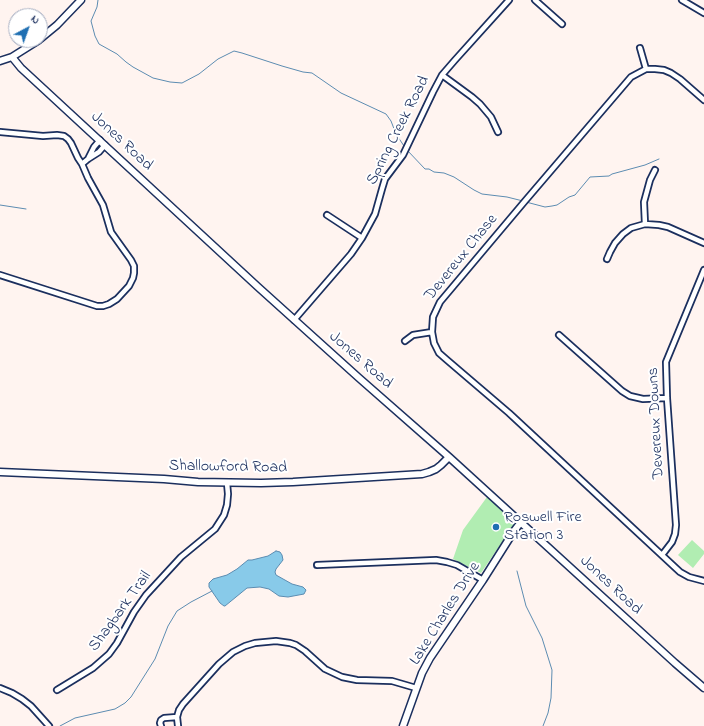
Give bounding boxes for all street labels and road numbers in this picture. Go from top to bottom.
street label: Spring Creek Road [363,73,435,189]
street label: Jones Road [86,108,156,176]
street label: Devereux Chase [421,211,503,305]
street label: Jones Road [324,328,396,394]
street label: Devereux Downs [644,367,670,479]
street label: Shallowford Road [169,457,287,479]
street label: Jones Road [575,552,645,620]
street label: Lake Charles Drive [407,559,485,669]
street label: Shagbark Trail [85,568,157,656]

